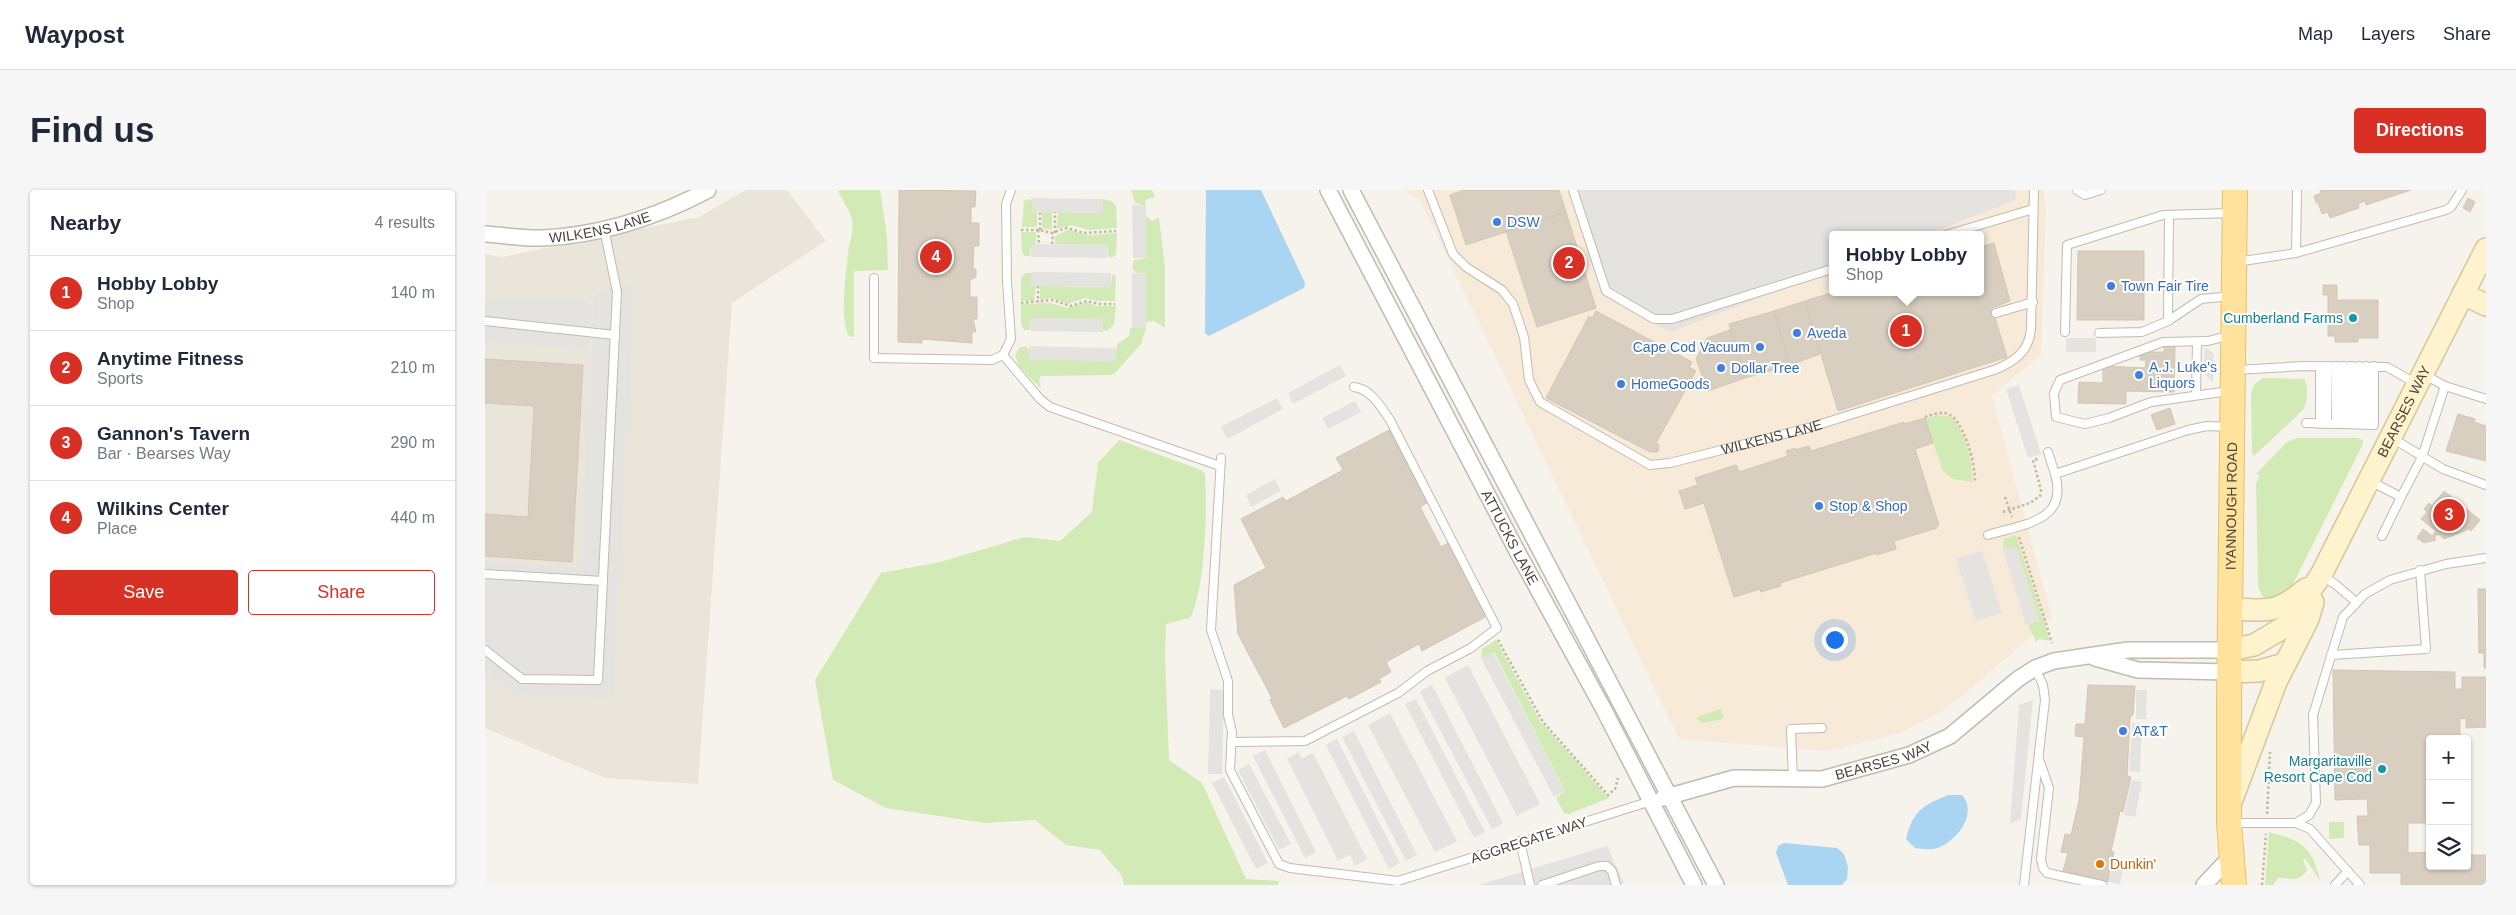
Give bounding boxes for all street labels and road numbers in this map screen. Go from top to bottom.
street label: WILKENS LANE [548,208,653,246]
street label: BEARSES WAY [2374,362,2434,460]
street label: WILKENS LANE [1719,416,1824,458]
street label: IYANNOUGH ROAD [2223,442,2240,570]
street label: ATTUCKS LANE [1478,487,1542,587]
street label: BEARSES WAY [1833,737,1935,783]
street label: AGGREGATE WAY [1469,813,1590,866]

